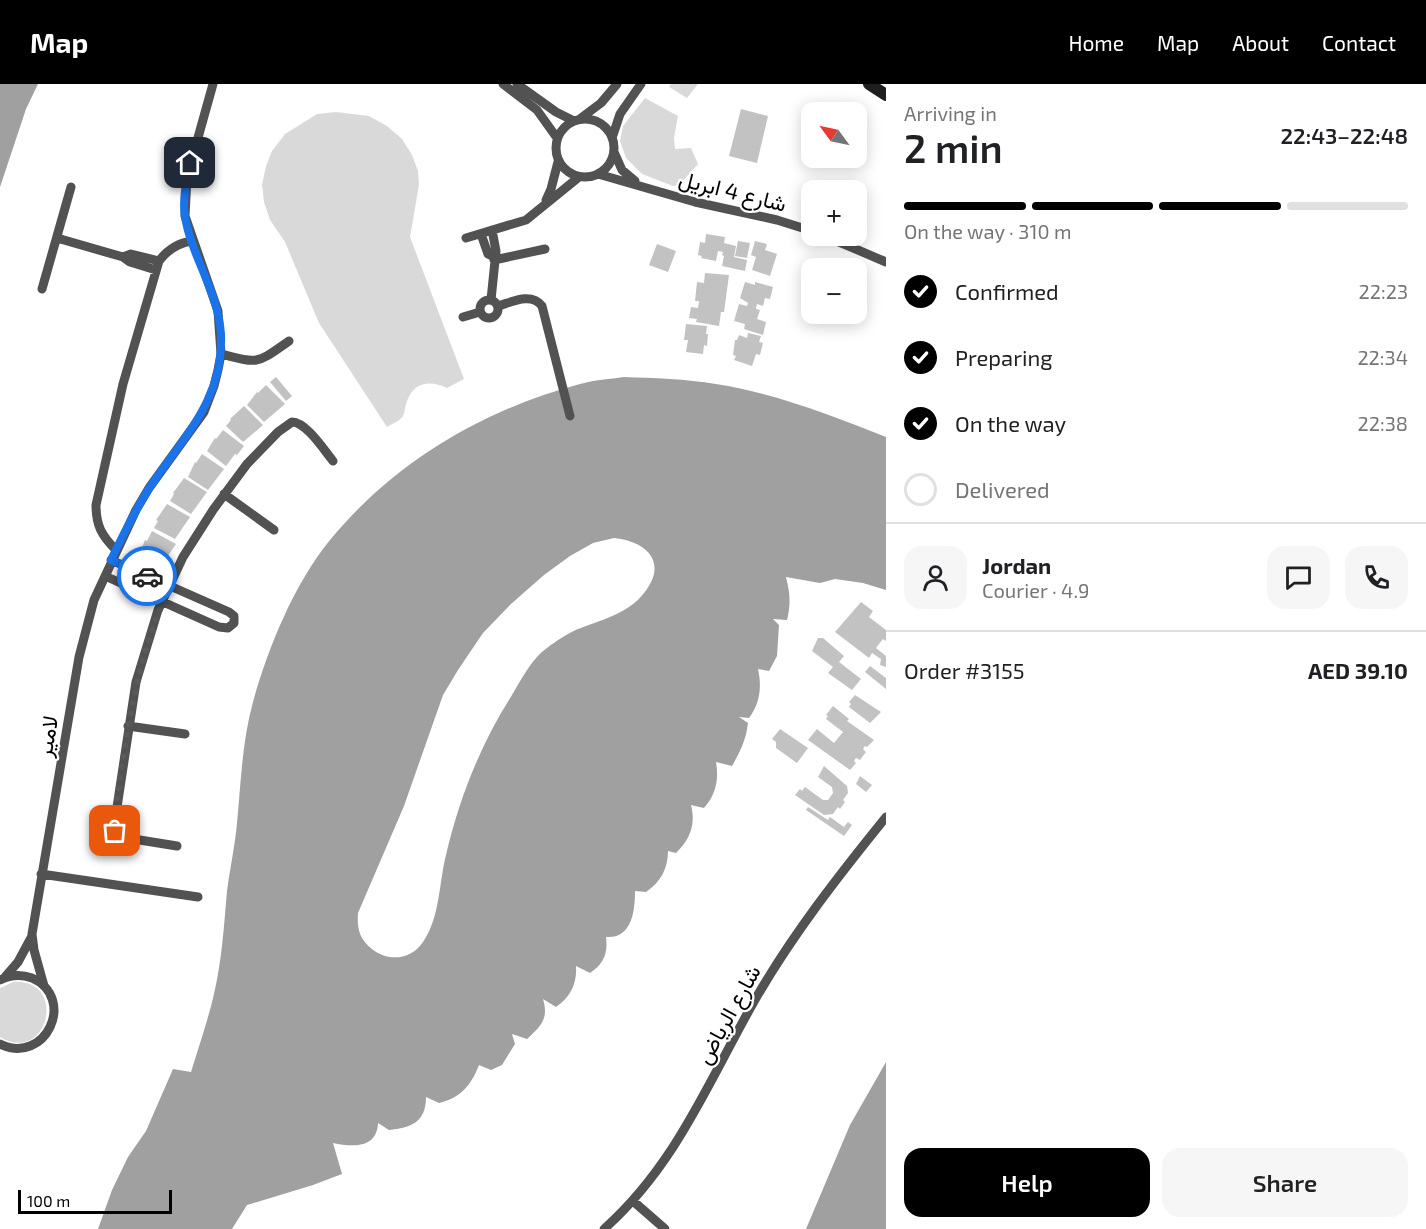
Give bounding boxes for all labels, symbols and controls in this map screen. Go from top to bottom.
text: Map [30,25,88,59]
text: Home [1068,30,1124,55]
text: Map [1157,30,1199,55]
text: About [1232,30,1289,55]
text: Contact [1322,30,1396,55]
text: Arriving in [904,101,997,125]
north arrow [801,102,867,168]
map controls [801,102,867,324]
text: 22:43–22:48 [1280,122,1408,148]
text: 2 min [904,124,1003,171]
pin [164,137,215,188]
icon: home [173,146,206,179]
street label: شارع 4 ابريل [676,164,790,219]
button: + [801,180,867,246]
text: On the way · 310 m [904,219,1071,243]
button: − [801,258,867,324]
icon: check [904,275,937,308]
text: Confirmed [955,278,1059,304]
text: 22:23 [1358,279,1408,303]
icon: check [904,341,937,374]
text: Preparing [955,344,1053,370]
text: 22:34 [1357,345,1408,369]
icon: check [904,407,937,440]
text: On the way [955,410,1066,436]
text: 22:38 [1358,411,1408,435]
text: Delivered [955,476,1050,502]
courier [117,546,177,606]
button: person [904,546,967,609]
button: chat [1267,546,1330,609]
button: phone [1345,546,1408,609]
text: Jordan [982,552,1051,578]
icon: car [131,560,164,593]
text: Courier · 4.9 [982,578,1089,602]
text: Order #3155 [904,657,1025,683]
text: AED 39.10 [1308,657,1408,683]
street label: لامير [29,713,64,760]
pin [89,805,140,856]
icon: bag [98,814,131,847]
street label: شارع الرياض [689,960,767,1069]
button: Help [904,1148,1150,1217]
button: Share [1162,1148,1408,1217]
scale bar [18,1187,172,1214]
text: 100 m [27,1191,70,1210]

